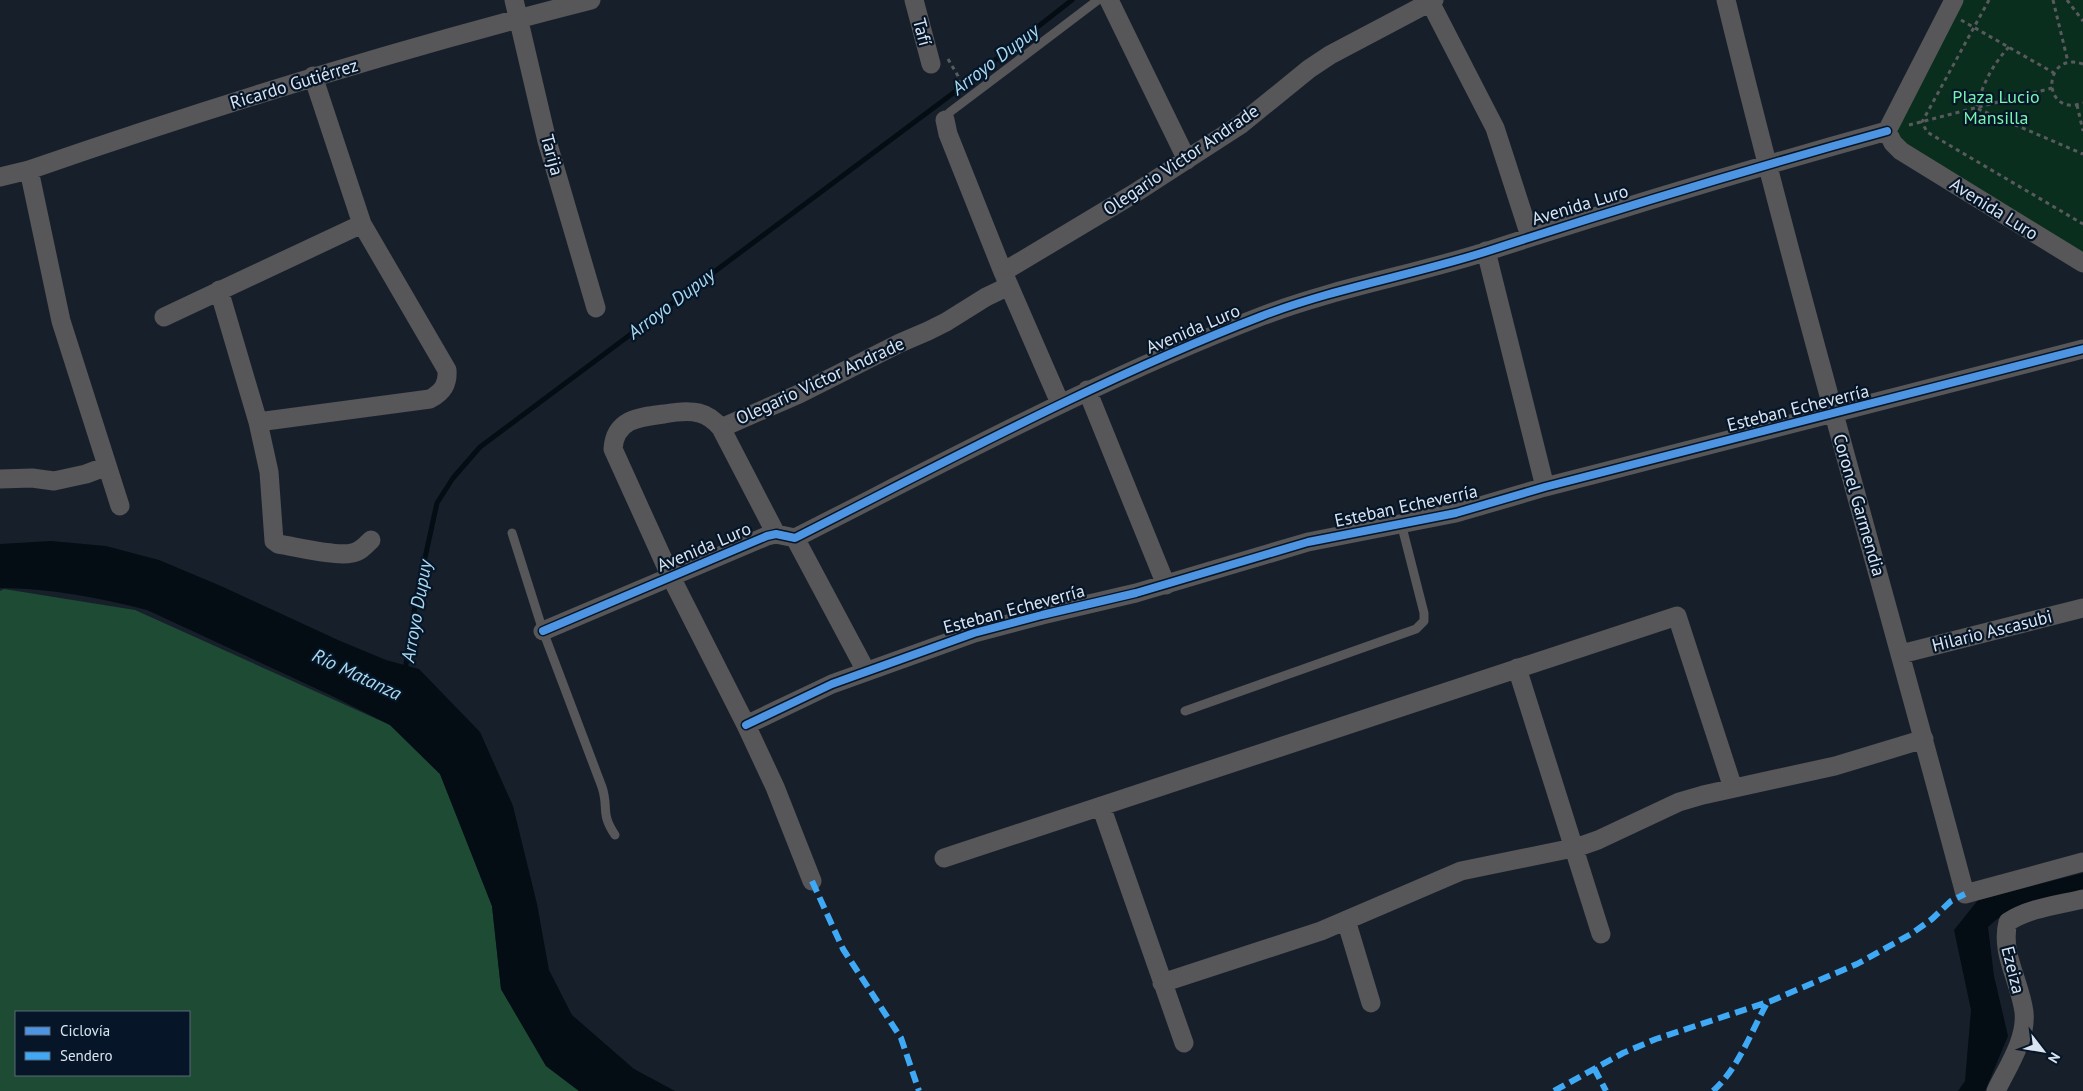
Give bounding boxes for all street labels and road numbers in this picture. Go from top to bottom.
street label: Tafí [908,16,937,48]
street label: Ricardo Gutiérrez [227,53,361,114]
street label: Olegario Victor Andrade [1098,99,1263,220]
street label: Tarija [536,132,569,178]
street label: Avenida Luro [1946,172,2043,245]
street label: Avenida Luro [1529,179,1631,230]
street label: Avenida Luro [1142,298,1243,359]
street label: Olegario Victor Andrade [732,331,908,430]
street label: Esteban Echeverría [1724,379,1871,436]
street label: Coronel Garmendia [1828,431,1891,579]
street label: Esteban Echeverría [1332,479,1479,532]
street label: Avenida Luro [653,516,754,577]
street label: Esteban Echeverría [941,579,1087,638]
street label: Hilario Ascasubi [1929,604,2054,657]
street label: Ezeiza [1996,944,2030,996]

